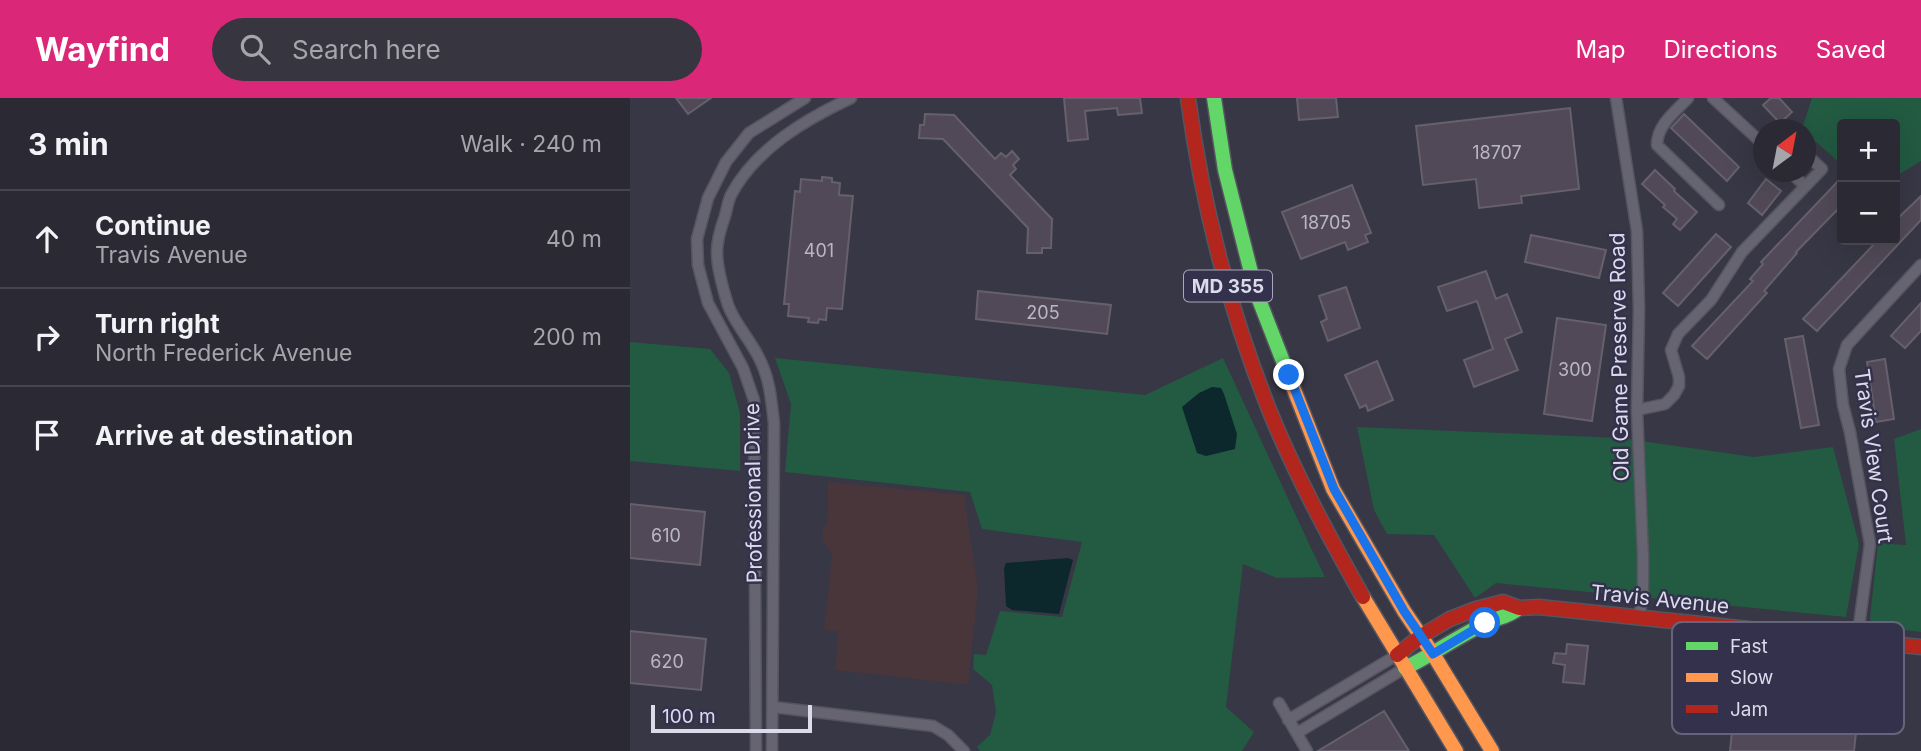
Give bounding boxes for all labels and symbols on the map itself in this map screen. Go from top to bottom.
north arrow [1753,119,1816,182]
house number: 18707 [1472,142,1522,163]
house number: 18705 [1301,212,1351,233]
street label: Old Game Preserve Road [1604,232,1634,482]
house number: 401 [804,240,834,261]
road number: MD 355 [1184,270,1272,302]
house number: 205 [1026,302,1060,323]
route end [1273,359,1304,390]
house number: 300 [1558,359,1592,380]
street label: Travis View Court [1849,367,1899,545]
street label: Professional Drive [739,403,767,583]
house number: 610 [651,525,681,546]
street label: Travis Avenue [1589,579,1731,619]
route start [1469,607,1500,638]
legend [1672,622,1904,734]
text: Fast [1730,635,1768,658]
house number: 620 [650,651,684,672]
text: Slow [1730,666,1773,689]
text: Jam [1730,698,1768,721]
scale bar [651,702,812,734]

